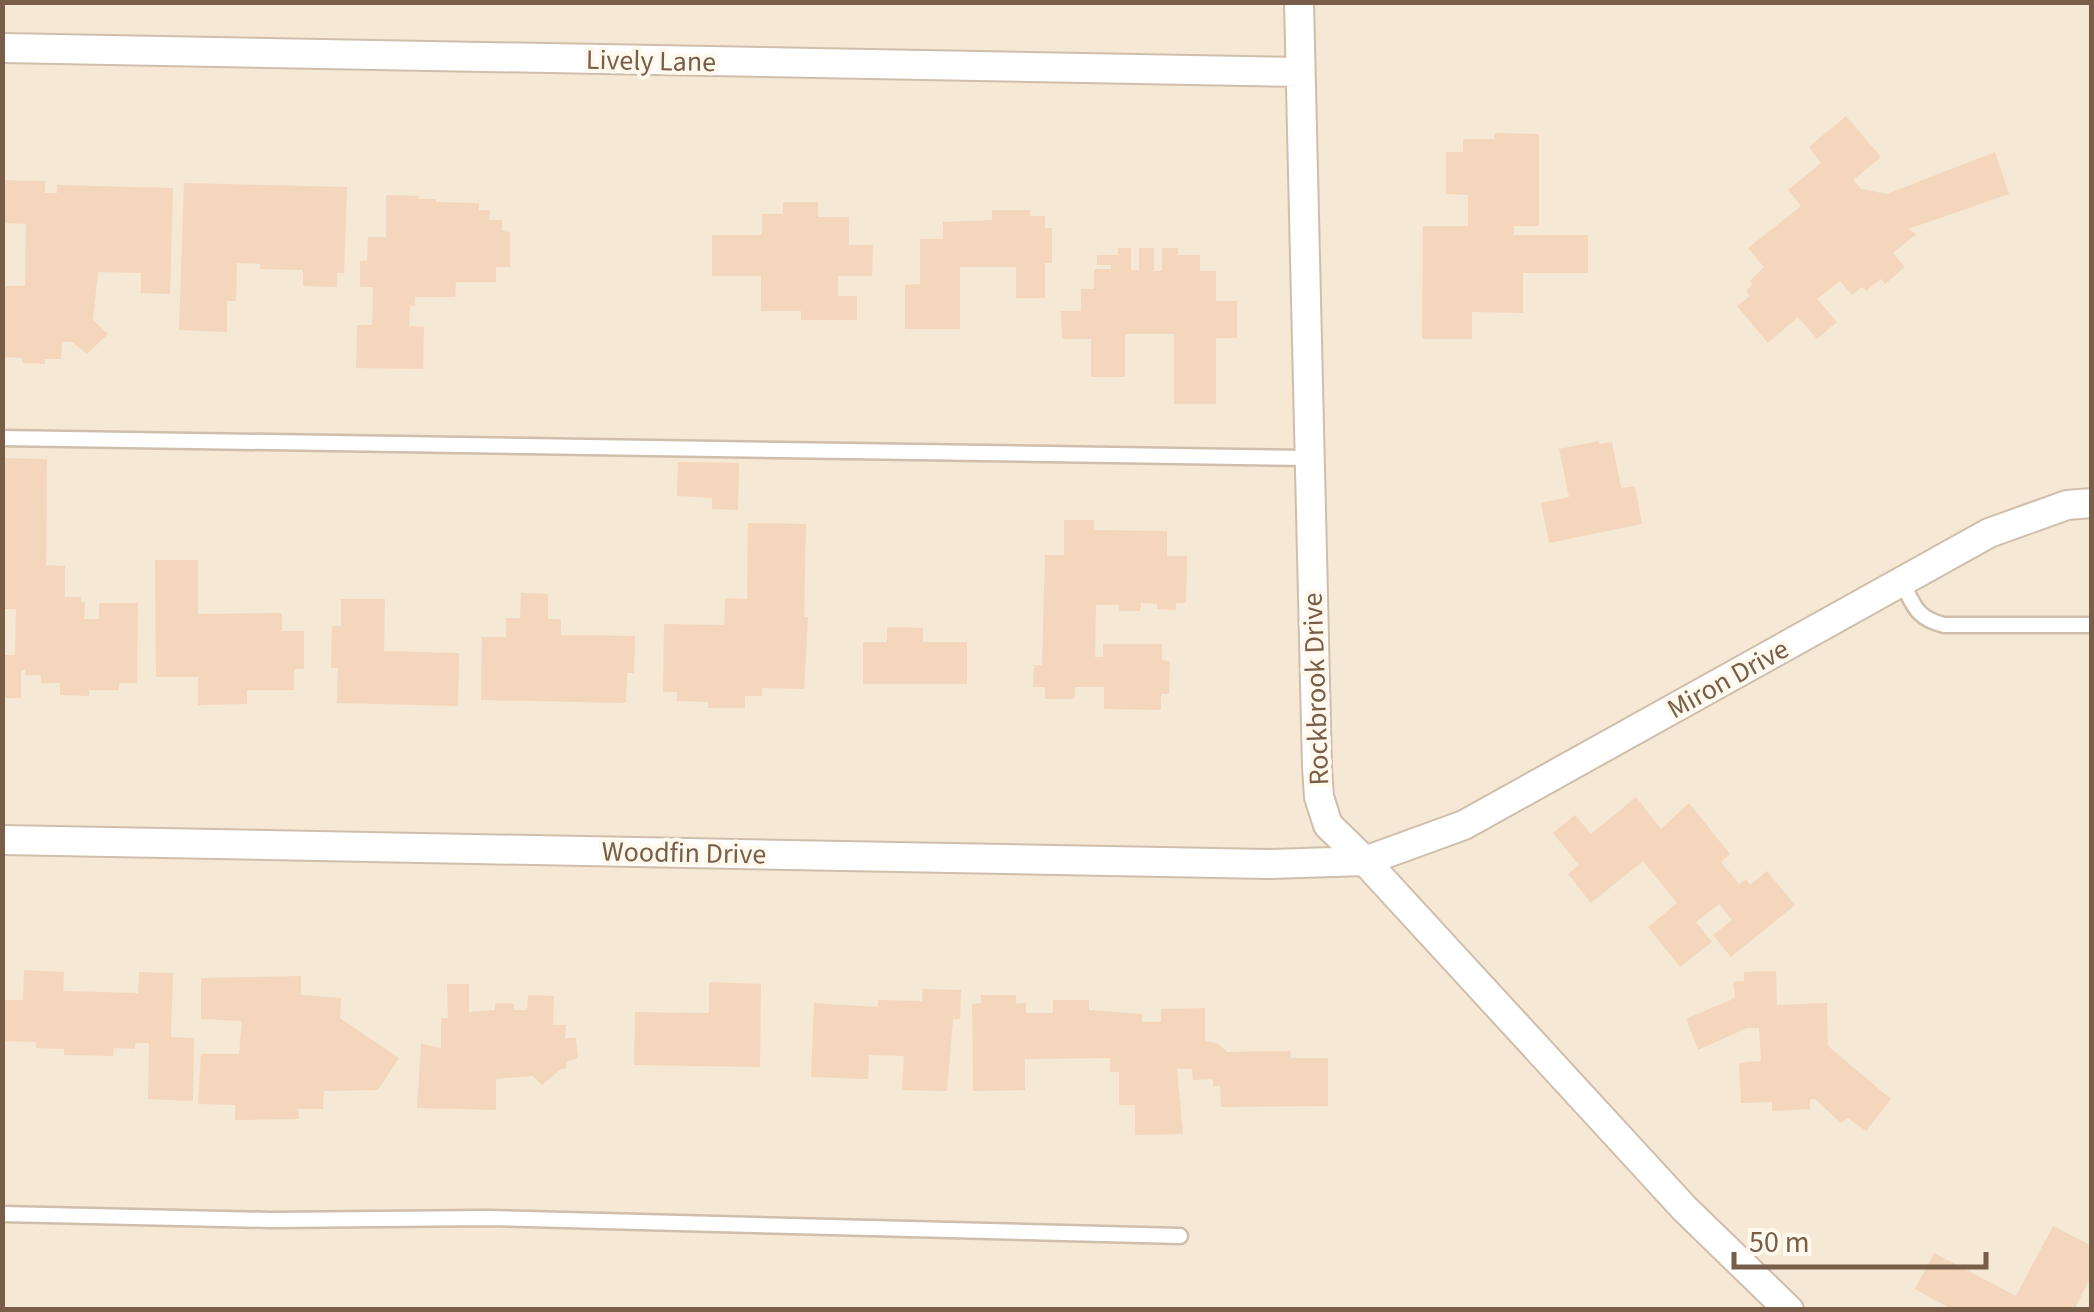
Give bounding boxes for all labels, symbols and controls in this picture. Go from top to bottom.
street label: Lively Lane [586,40,716,82]
street label: Rockbrook Drive [1293,592,1339,786]
street label: Miron Drive [1660,629,1796,729]
street label: Woodfin Drive [601,832,767,874]
scale bar [1734,1207,1986,1269]
text: 50 m [1749,1221,1810,1264]

